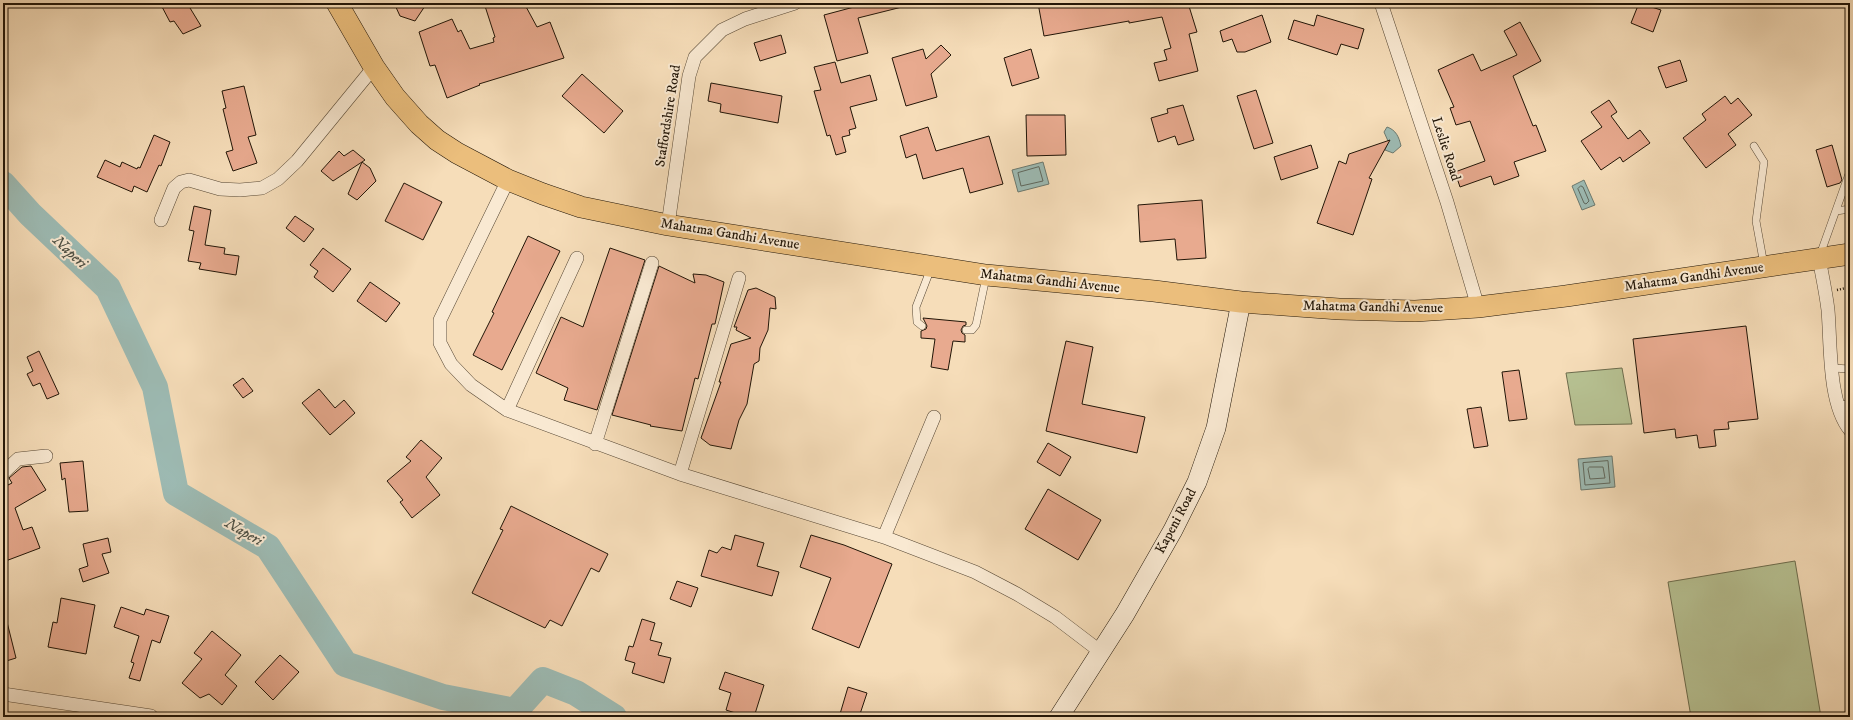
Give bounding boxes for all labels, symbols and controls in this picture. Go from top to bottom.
street label: Staffordshire Road [651,64,685,168]
street label: Leslie Road [1427,115,1465,183]
street label: Mahatma Gandhi Avenue [659,214,801,254]
water label: Naperi [48,231,92,273]
street label: Mahatma Gandhi Avenue [1623,258,1765,296]
street label: Mahatma Gandhi Avenue [979,265,1121,297]
street label: Mahatma Gandhi Avenue [1303,297,1443,317]
street label: Kapeni Road [1151,485,1201,557]
water label: Naperi [221,513,267,551]

